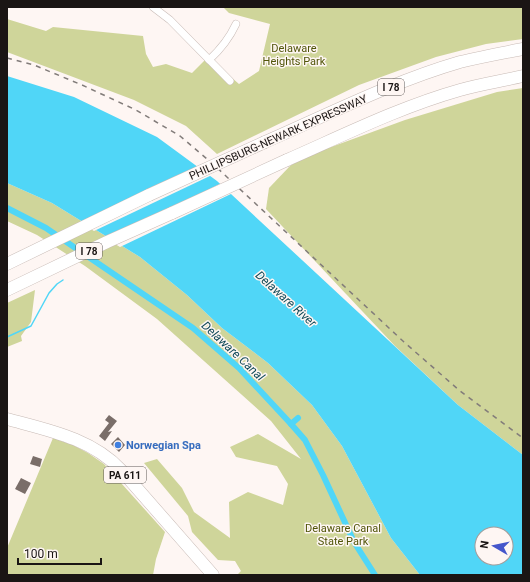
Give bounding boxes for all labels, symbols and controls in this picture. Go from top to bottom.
park label: Delaware Heights Park [263,42,326,68]
road number: I 78 [378,79,404,95]
street label: PHILLIPSBURG-NEWARK EXPRESSWAY [187,92,370,183]
road number: I 78 [76,243,102,259]
water label: Delaware River [253,268,320,331]
water label: Delaware Canal [199,318,267,384]
place label: Norwegian Spa [126,439,201,452]
marker: Norwegian Spa [113,440,123,450]
road number: PA 611 [104,467,146,483]
park label: Delaware Canal State Park [305,522,381,548]
north arrow [474,526,514,566]
text: N [478,539,492,549]
scale bar [18,540,101,566]
text: 100 m [24,547,58,561]

